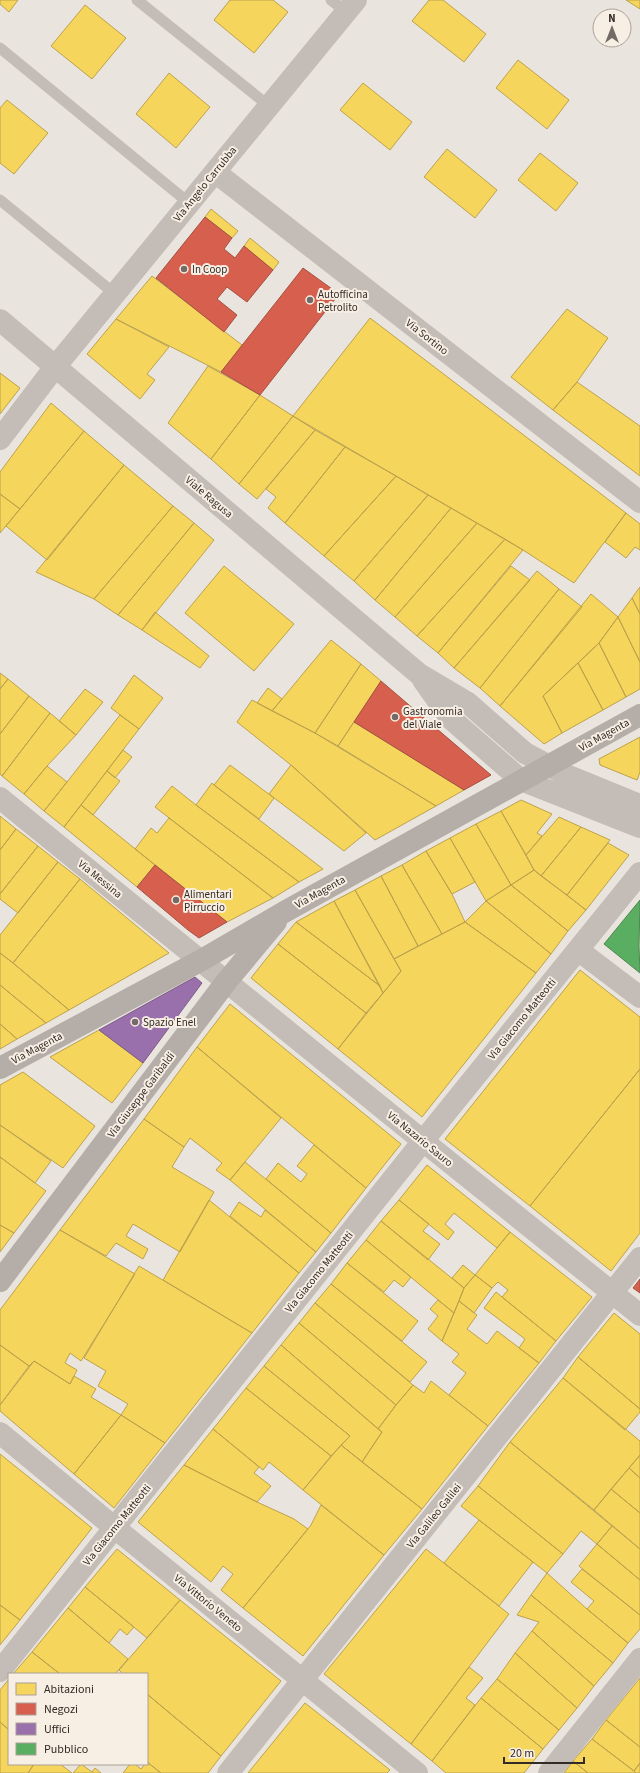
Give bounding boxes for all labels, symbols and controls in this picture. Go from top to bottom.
north arrow [592,8,632,48]
text: N [608,11,616,26]
street label: Via Angelo Carrubba [170,143,240,225]
place label: In Coop [192,262,227,277]
marker: In Coop [179,264,189,274]
place label: Autofficina Petrolito [318,287,368,315]
marker: Autofficina Petrolito [305,295,315,305]
street label: Via Sortino [403,316,451,358]
street label: Viale Ragusa [182,473,236,521]
place label: Gastronomia del Viale [403,704,462,732]
marker: Gastronomia del Viale [390,712,400,722]
street label: Via Magenta [576,715,632,755]
street label: Via Messina [75,856,125,902]
street label: Via Magenta [292,872,348,912]
place label: Alimentari Pirruccio [184,887,232,915]
marker: Alimentari Pirruccio [171,895,181,905]
street label: Via Giacomo Matteotti [484,975,560,1063]
place label: Spazio Enel [143,1015,196,1030]
marker: Spazio Enel [130,1017,140,1027]
street label: Via Magenta [9,1028,65,1068]
street label: Via Giuseppe Garibaldi [104,1049,178,1141]
street label: Via Nazario Sauro [384,1108,456,1170]
street label: Via Giacomo Matteotti [281,1228,357,1316]
street label: Via Giacomo Matteotti [79,1481,155,1569]
street label: Via Galileo Galilei [403,1481,465,1551]
street label: Via Vittorio Veneto [171,1571,245,1635]
legend [8,1673,148,1765]
text: Abitazioni [44,1681,94,1698]
text: Negozi [44,1701,78,1718]
text: Uffici [44,1721,70,1738]
scale bar [504,1739,584,1765]
text: Pubblico [44,1741,88,1758]
text: 20 m [510,1745,534,1762]

